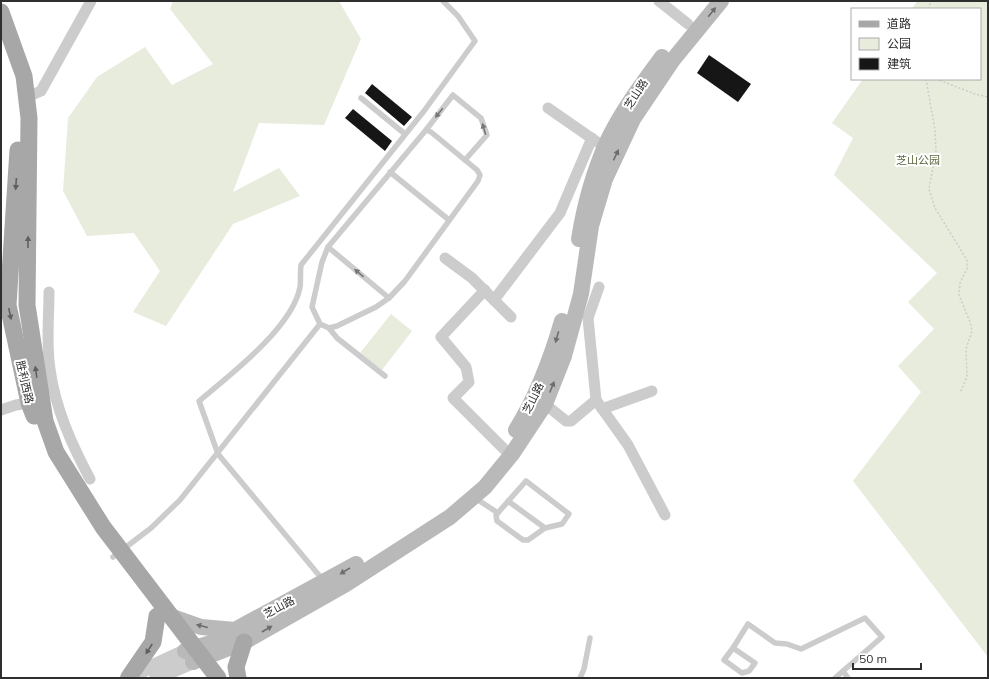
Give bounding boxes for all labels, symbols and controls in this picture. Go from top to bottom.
one-way arrow [707,7,716,18]
legend [851,8,981,80]
text: 道路 [887,16,911,31]
text: 公园 [887,36,911,51]
text: 建筑 [887,56,911,71]
street label: 芝山路 [621,76,651,112]
one-way arrow [435,107,443,118]
one-way arrow [481,123,487,135]
one-way arrow [613,149,619,160]
park label: 芝山公园 [896,153,940,167]
one-way arrow [12,178,19,190]
one-way arrow [24,236,31,248]
one-way arrow [354,269,364,278]
one-way arrow [7,308,13,320]
one-way arrow [554,332,560,344]
street label: 胜利西路 [13,359,37,405]
one-way arrow [33,366,39,378]
street label: 芝山路 [519,380,547,416]
one-way arrow [549,380,555,392]
one-way arrow [339,568,351,575]
street label: 芝山路 [261,593,297,621]
one-way arrow [195,623,208,629]
one-way arrow [261,626,273,633]
one-way arrow [145,644,153,654]
scale bar [853,645,921,671]
text: 50 m [859,651,887,666]

